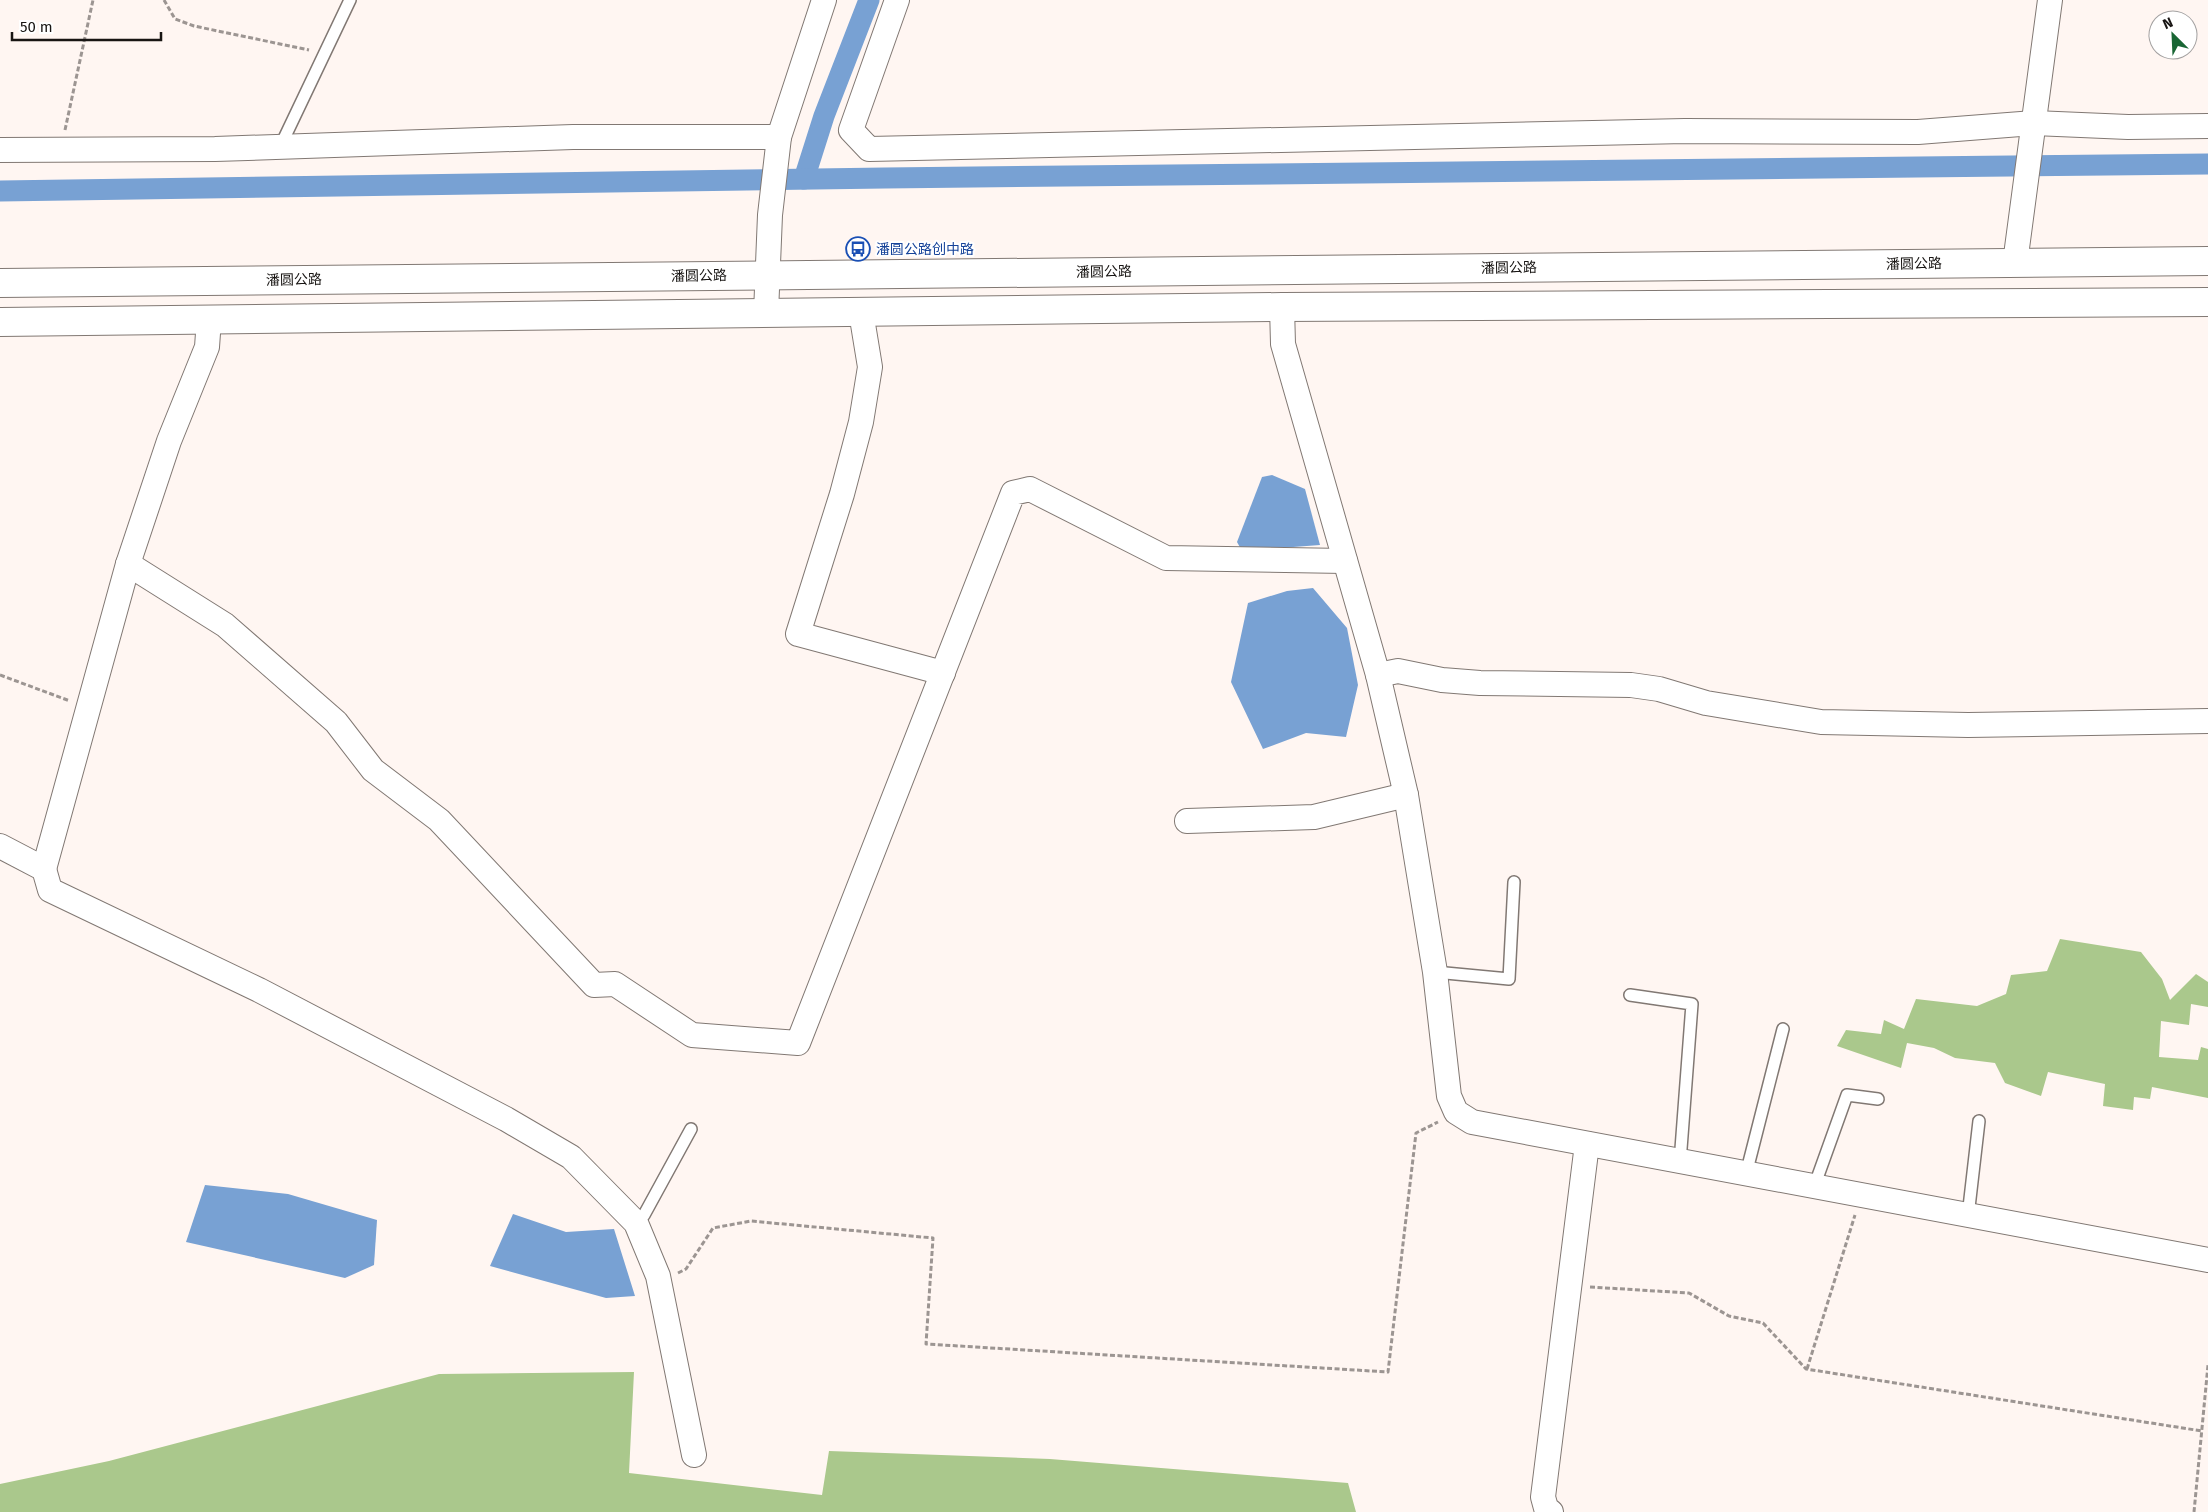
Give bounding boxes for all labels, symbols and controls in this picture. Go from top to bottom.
scale bar [12,10,161,42]
north arrow [2148,10,2198,60]
text: N [2160,14,2176,33]
text: 50 m [20,18,53,36]
bus stop icon: 潘圆公路创中路 [845,236,871,262]
place label: 潘圆公路创中路 [876,241,974,258]
street label: 潘圆公路 [1886,255,1942,273]
street label: 潘圆公路 [1481,259,1537,277]
street label: 潘圆公路 [1076,263,1132,281]
street label: 潘圆公路 [671,267,727,285]
street label: 潘圆公路 [266,271,322,289]

